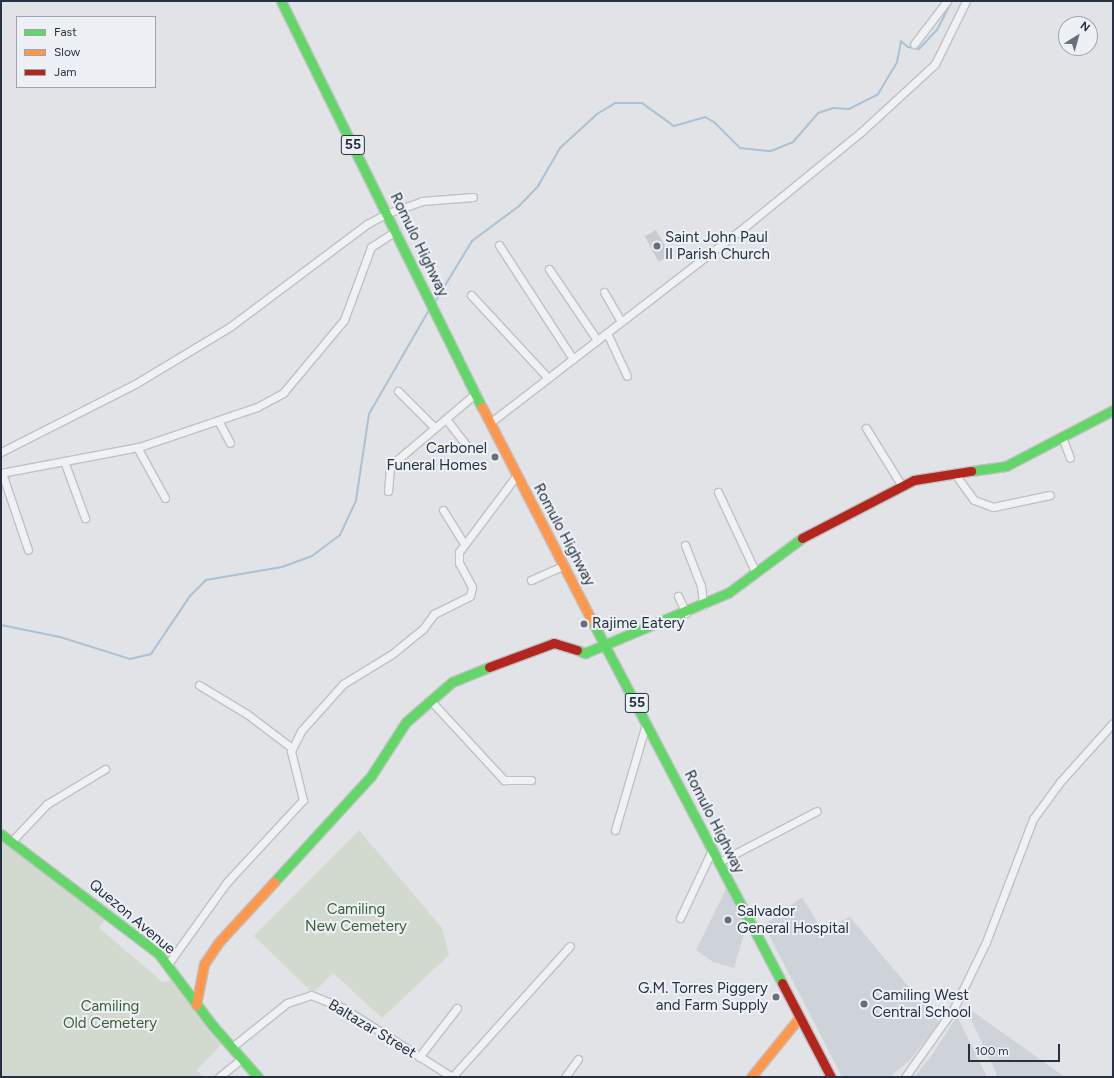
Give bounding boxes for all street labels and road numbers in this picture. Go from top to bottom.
road number: 55 [340,133,366,157]
street label: Romulo Highway [386,190,452,300]
street label: Romulo Highway [529,481,599,589]
road number: 55 [624,691,650,715]
street label: Romulo Highway [680,767,748,877]
street label: Quezon Avenue [85,876,179,958]
street label: Baltazar Street [325,996,419,1062]

